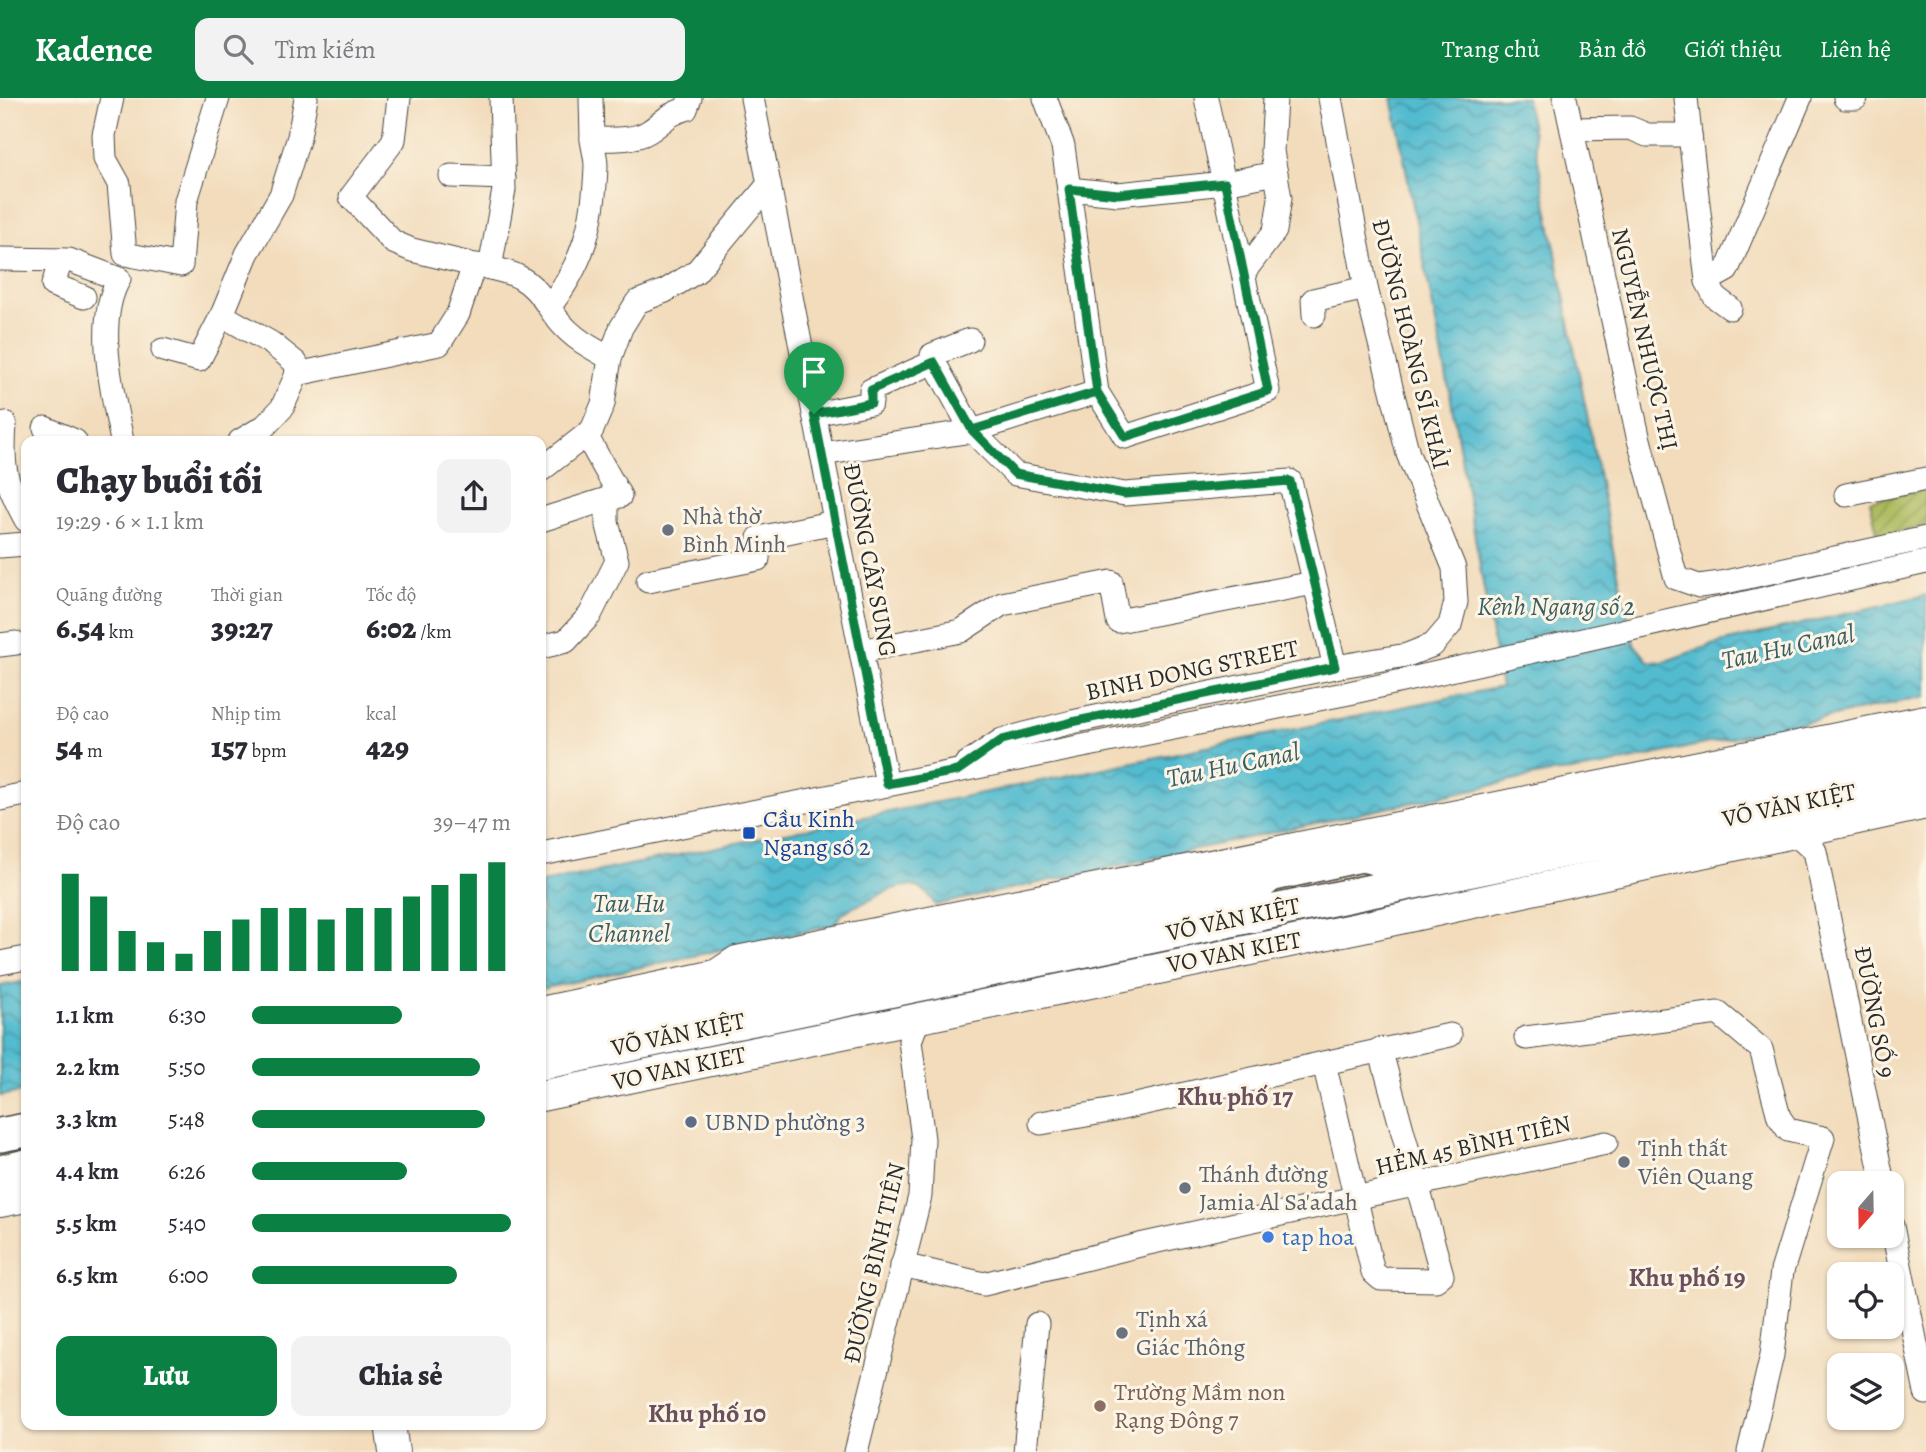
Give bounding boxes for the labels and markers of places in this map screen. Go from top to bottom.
pin [784,342,844,414]
place label: Nhà thờ Bình Minh [682,500,787,560]
marker: Nhà thờ Bình Minh [660,522,676,538]
place label: Cầu Kinh Ngang số 2 [763,803,870,863]
marker: Cầu Kinh Ngang số 2 [741,825,757,841]
place label: UBND phường 3 [705,1106,866,1138]
marker: UBND phường 3 [683,1114,699,1130]
place label: Tịnh thất Viên Quang [1637,1132,1753,1192]
marker: Tịnh thất Viên Quang [1616,1154,1632,1170]
place label: Thánh đường Jamia Al Sa'adah [1199,1158,1358,1218]
marker: Thánh đường Jamia Al Sa'adah [1177,1180,1193,1196]
place label: tap hoa [1282,1221,1355,1253]
marker: tap hoa [1260,1229,1276,1245]
place label: Tịnh xá Giác Thông [1136,1303,1245,1363]
marker: Tịnh xá Giác Thông [1114,1325,1130,1341]
place label: Trường Mầm non Rạng Đông 7 [1114,1376,1285,1436]
marker: Trường Mầm non Rạng Đông 7 [1092,1398,1108,1414]

